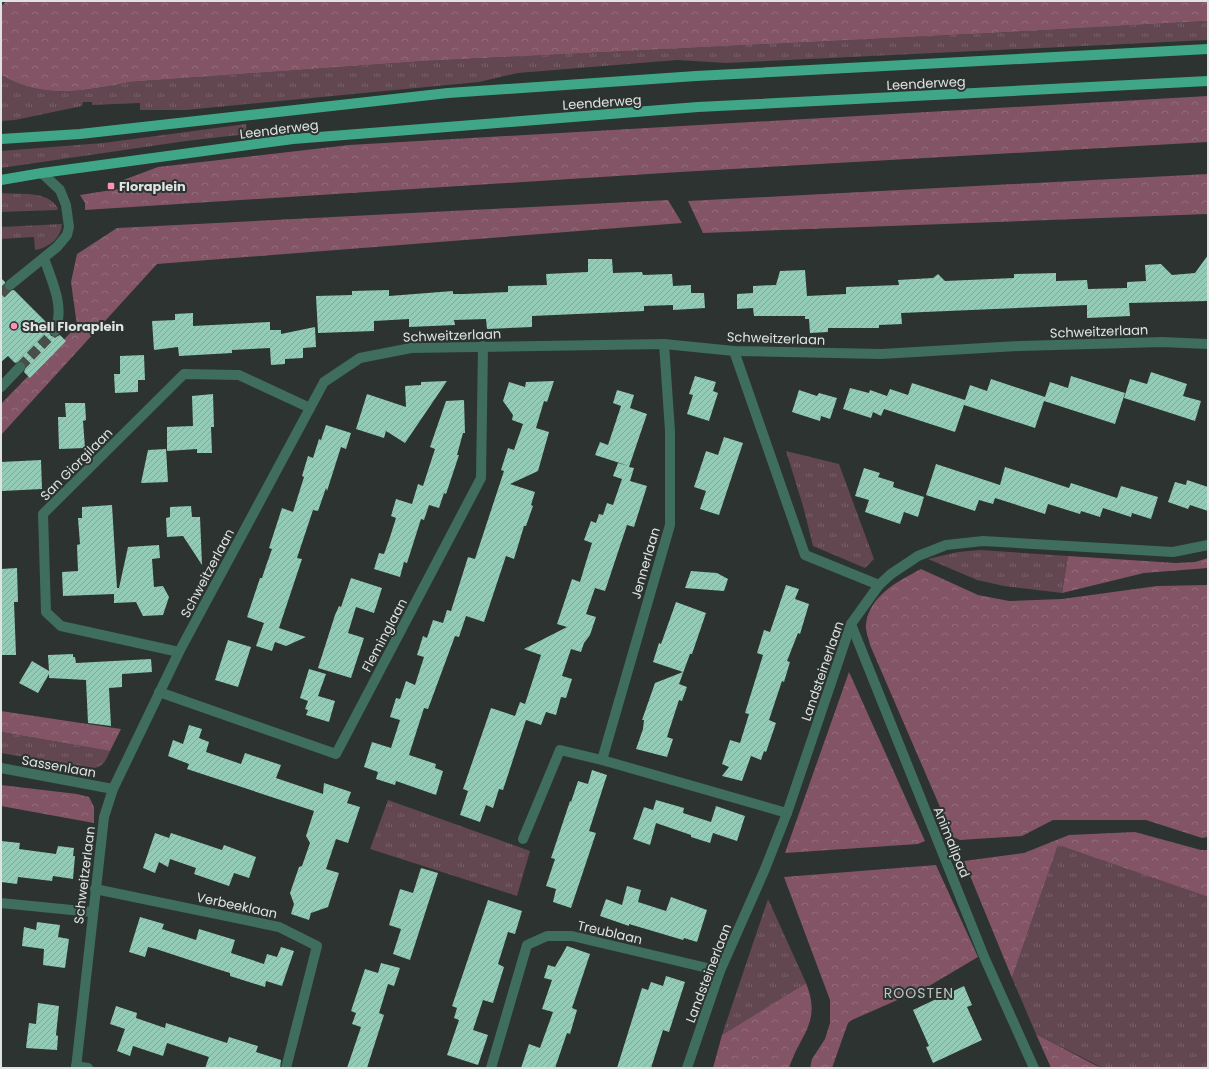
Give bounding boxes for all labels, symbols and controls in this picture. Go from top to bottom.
street label: Leenderweg [886,72,966,95]
street label: Leenderweg [562,90,642,115]
street label: Leenderweg [239,115,320,144]
place label: Floraplein [119,177,186,196]
marker: Floraplein [106,181,116,191]
place label: Shell Floraplein [22,317,124,336]
street label: Schweitzerlaan [1050,320,1149,343]
marker: Shell Floraplein [9,321,19,331]
street label: Schweitzerlaan [403,324,502,347]
street label: Schweitzerlaan [726,327,825,350]
street label: San Giorgilaan [36,424,117,505]
street label: Schweitzerlaan [176,525,239,621]
street label: Jennerlaan [626,525,665,601]
street label: Fleminglaan [357,595,412,675]
street label: Landsteinerlaan [796,619,848,724]
street label: Sassenlaan [20,751,98,782]
street label: Animalipad [929,804,974,881]
street label: Schweitzerlaan [69,825,100,925]
street label: Verbeeklaan [195,888,279,923]
street label: Treublaan [576,916,644,949]
street label: Landsteinerlaan [681,921,736,1025]
district label: ROOSTEN [884,983,954,1003]

